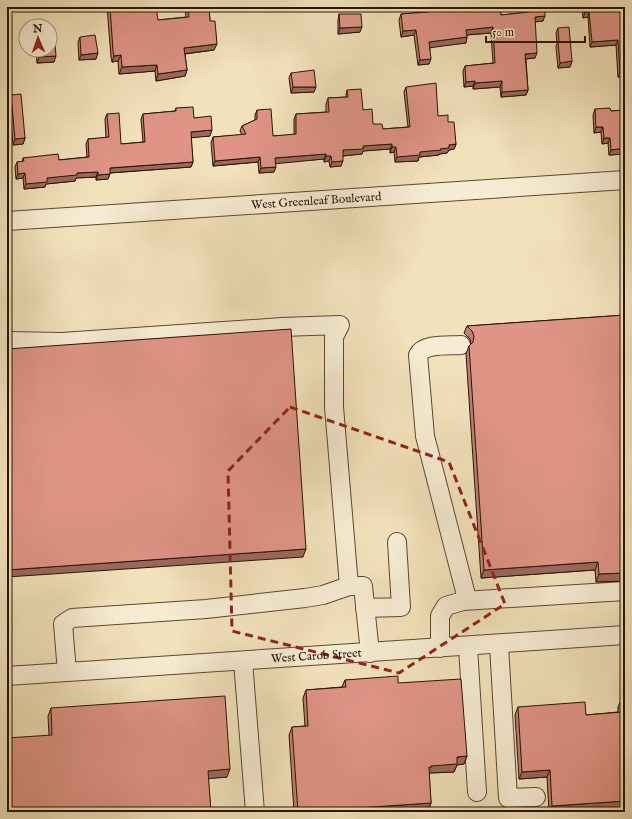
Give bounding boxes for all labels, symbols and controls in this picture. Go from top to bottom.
north arrow [18,18,58,58]
scale bar [486,18,585,44]
text: N [32,22,43,36]
text: 50 m [492,25,514,40]
street label: West Greenleaf Boulevard [251,189,382,213]
street label: West Carob Street [271,645,362,666]

